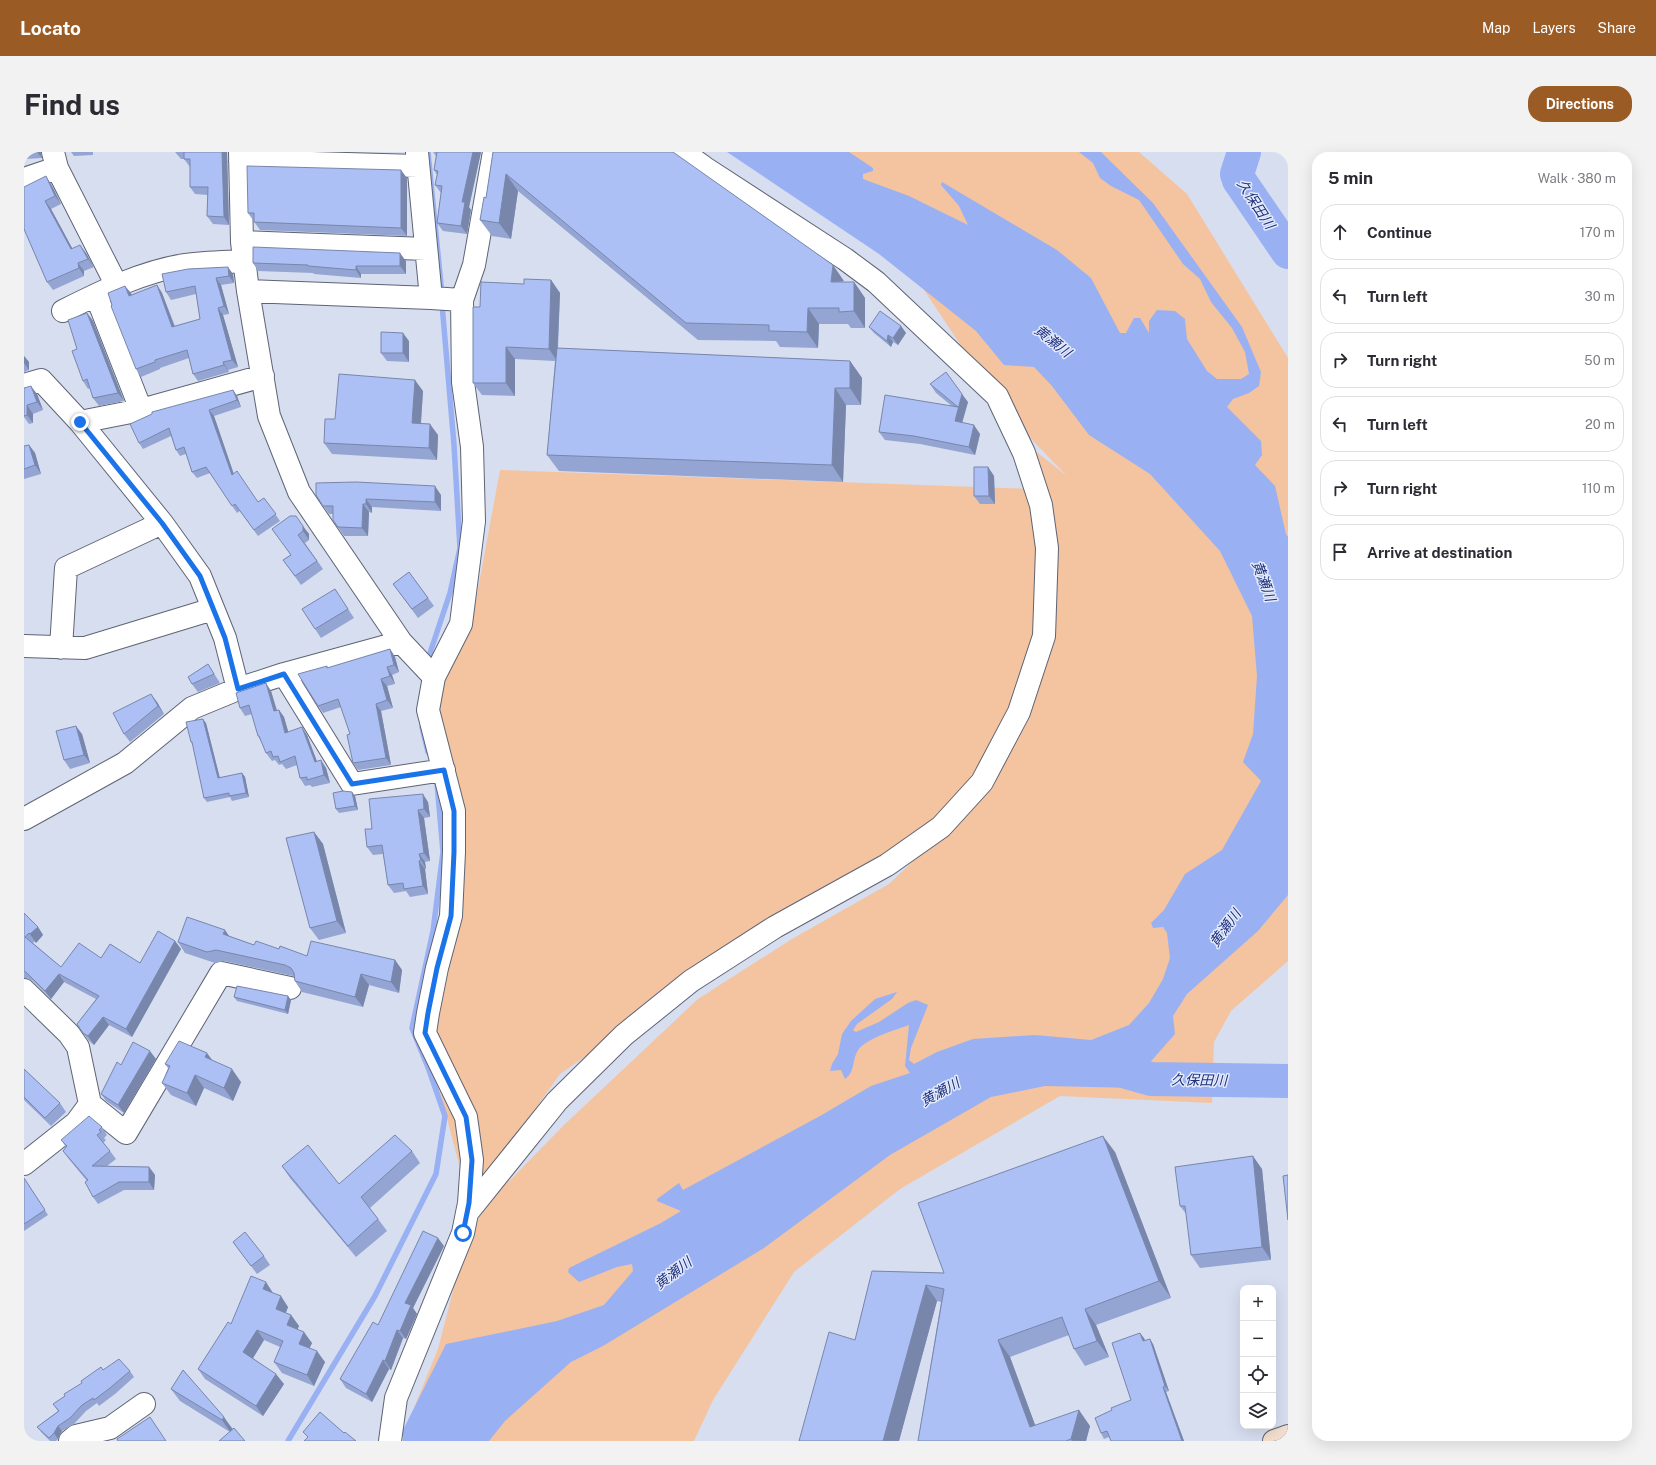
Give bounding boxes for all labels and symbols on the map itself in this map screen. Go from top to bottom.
water label: 久保田川 [1234,176,1279,234]
water label: 黄瀬川 [1032,322,1076,362]
route end [71,413,89,431]
water label: 黄瀬川 [1249,559,1279,605]
water label: 黄瀬川 [1206,905,1245,950]
water label: 久保田川 [1171,1072,1229,1089]
water label: 黄瀬川 [918,1074,964,1109]
route start [454,1224,472,1242]
water label: 黄瀬川 [651,1253,696,1292]

